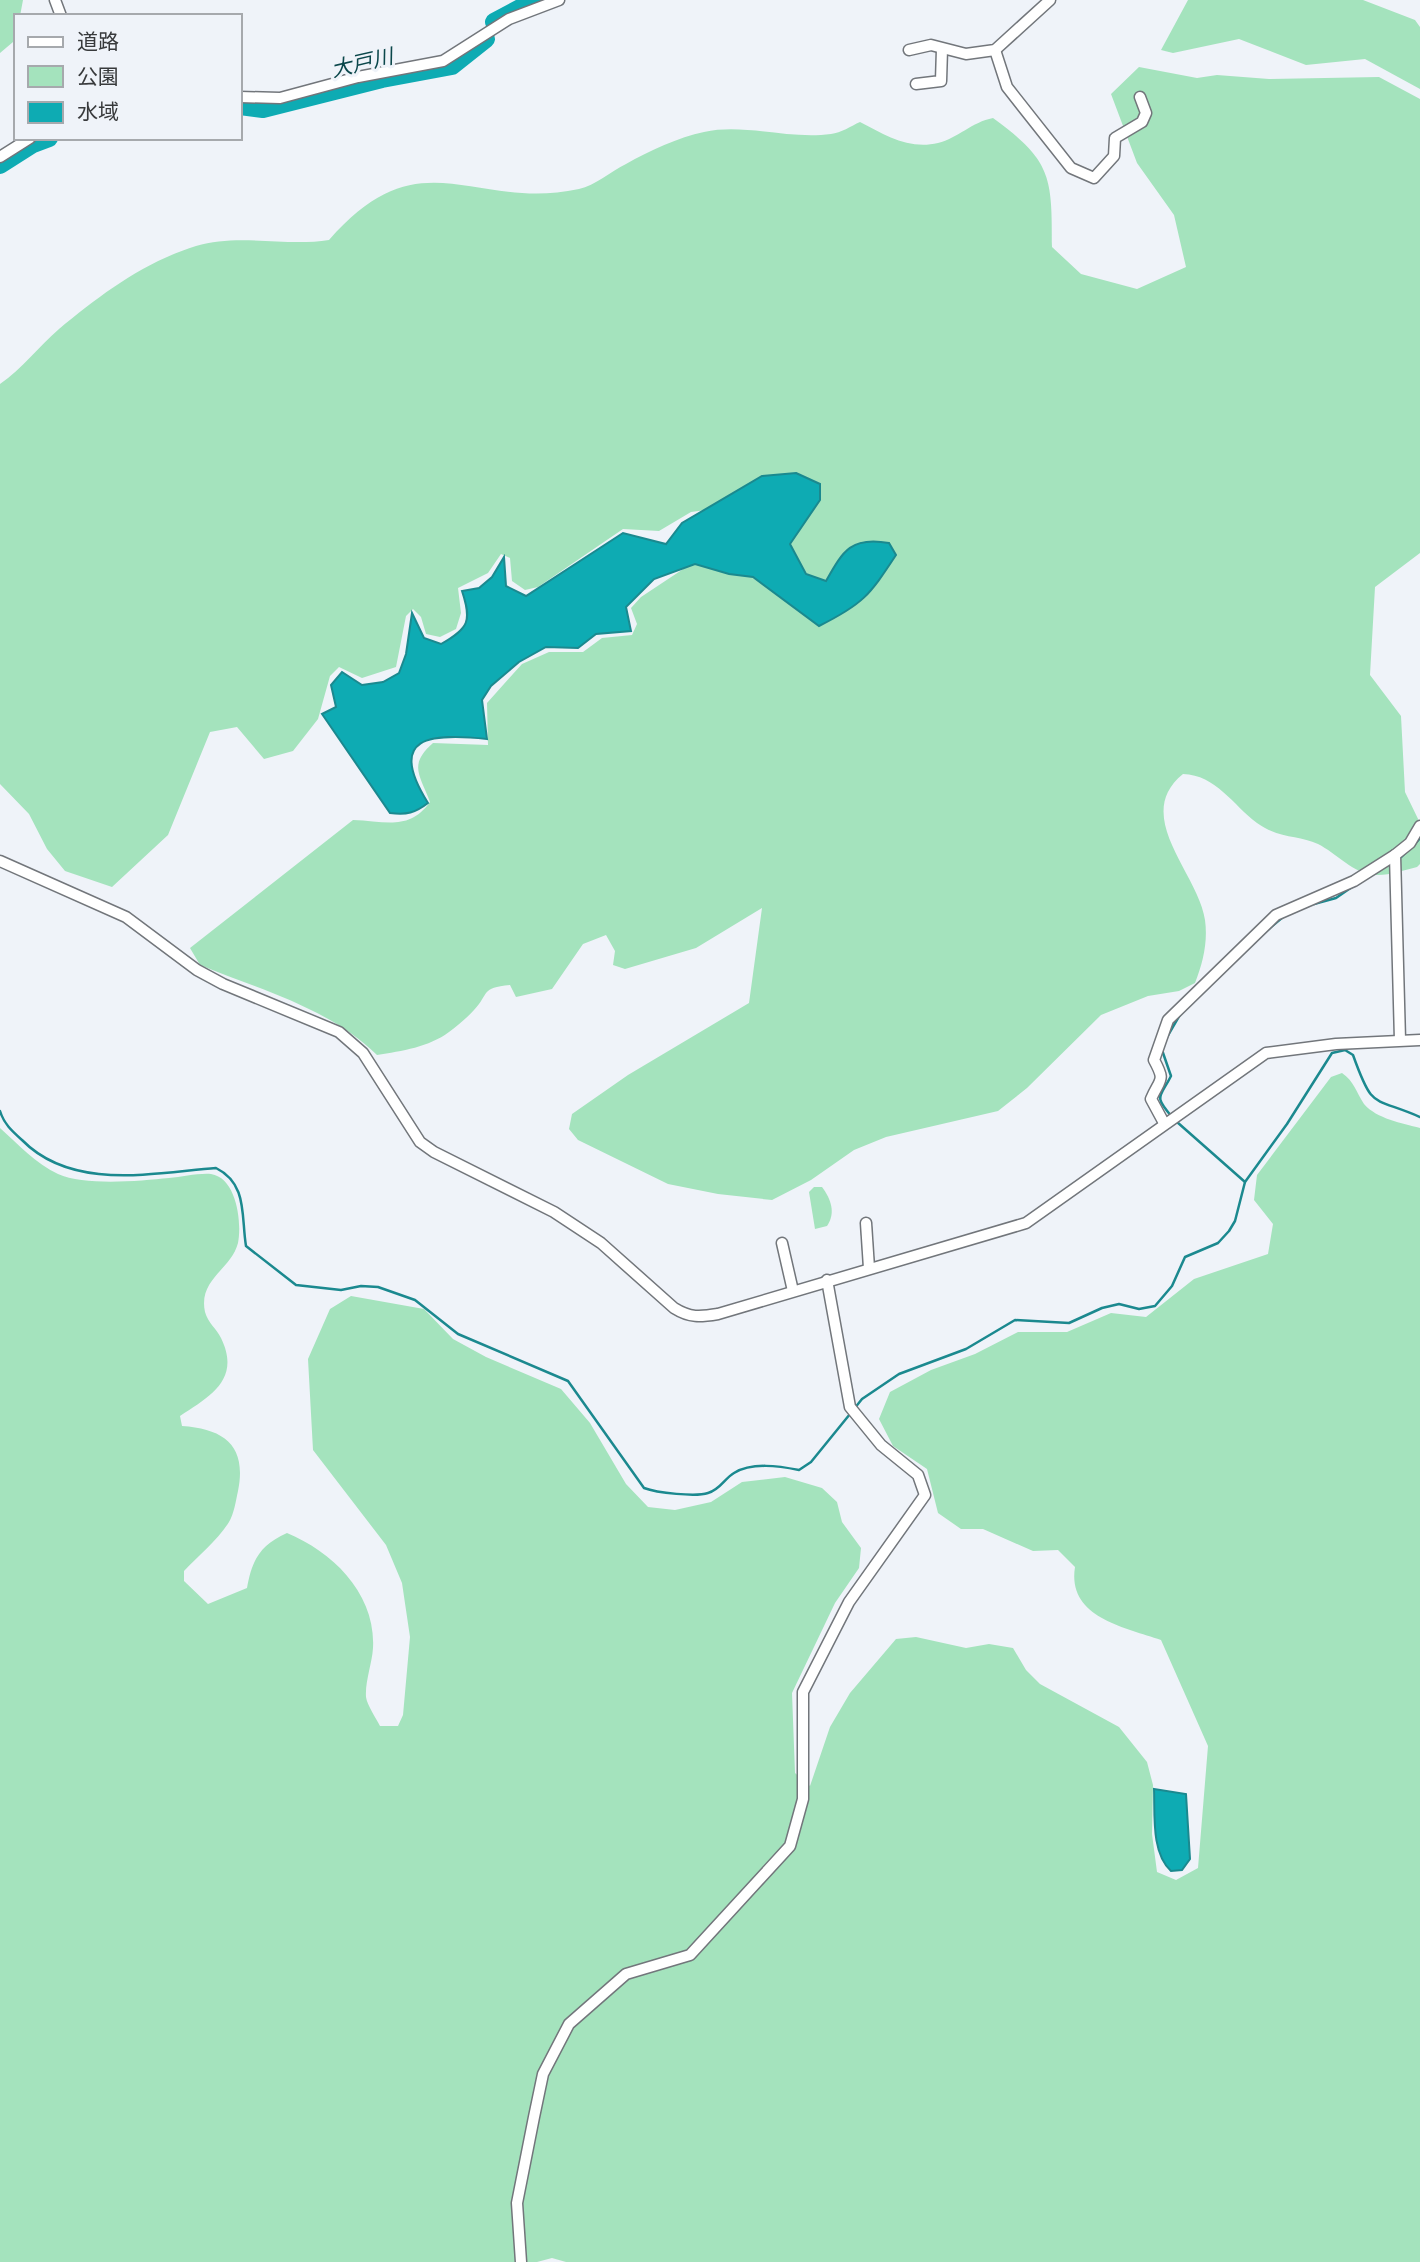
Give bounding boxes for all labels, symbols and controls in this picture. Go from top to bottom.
legend [14,14,242,140]
text: 道路 [77,29,119,55]
water label: 大戸川 [328,43,398,83]
text: 公園 [77,64,119,90]
text: 水域 [77,99,119,125]

